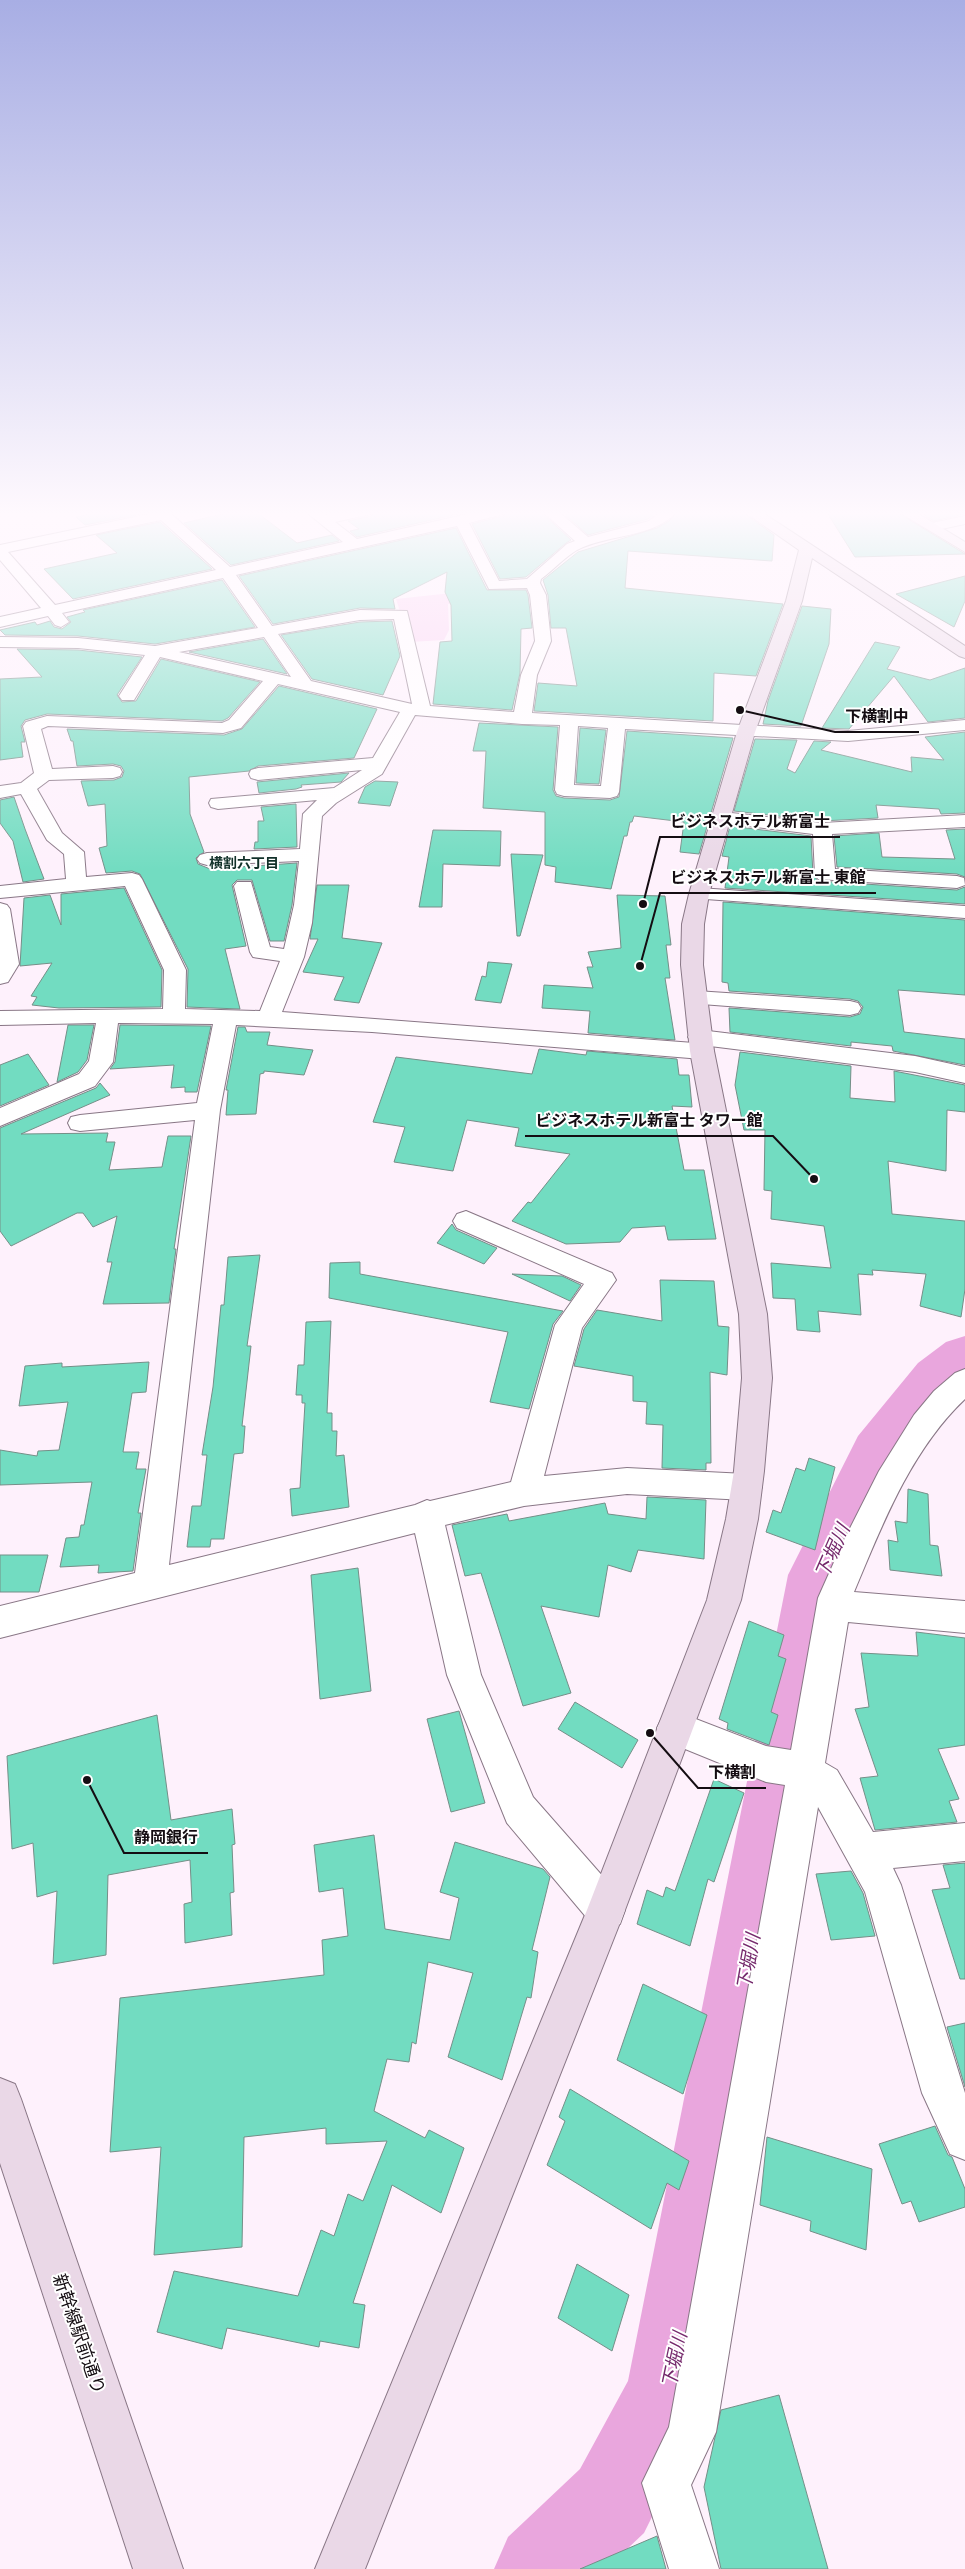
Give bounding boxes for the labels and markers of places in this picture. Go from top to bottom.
callout: 下横割中 [835,701,919,732]
callout: ビジネスホテル新富士 [660,806,840,837]
callout: ビジネスホテル新富士 東館 [660,862,876,893]
callout: ビジネスホテル新富士 タワー館 [525,1105,773,1136]
callout: 下横割 [698,1757,766,1788]
callout: 静岡銀行 [124,1822,208,1853]

